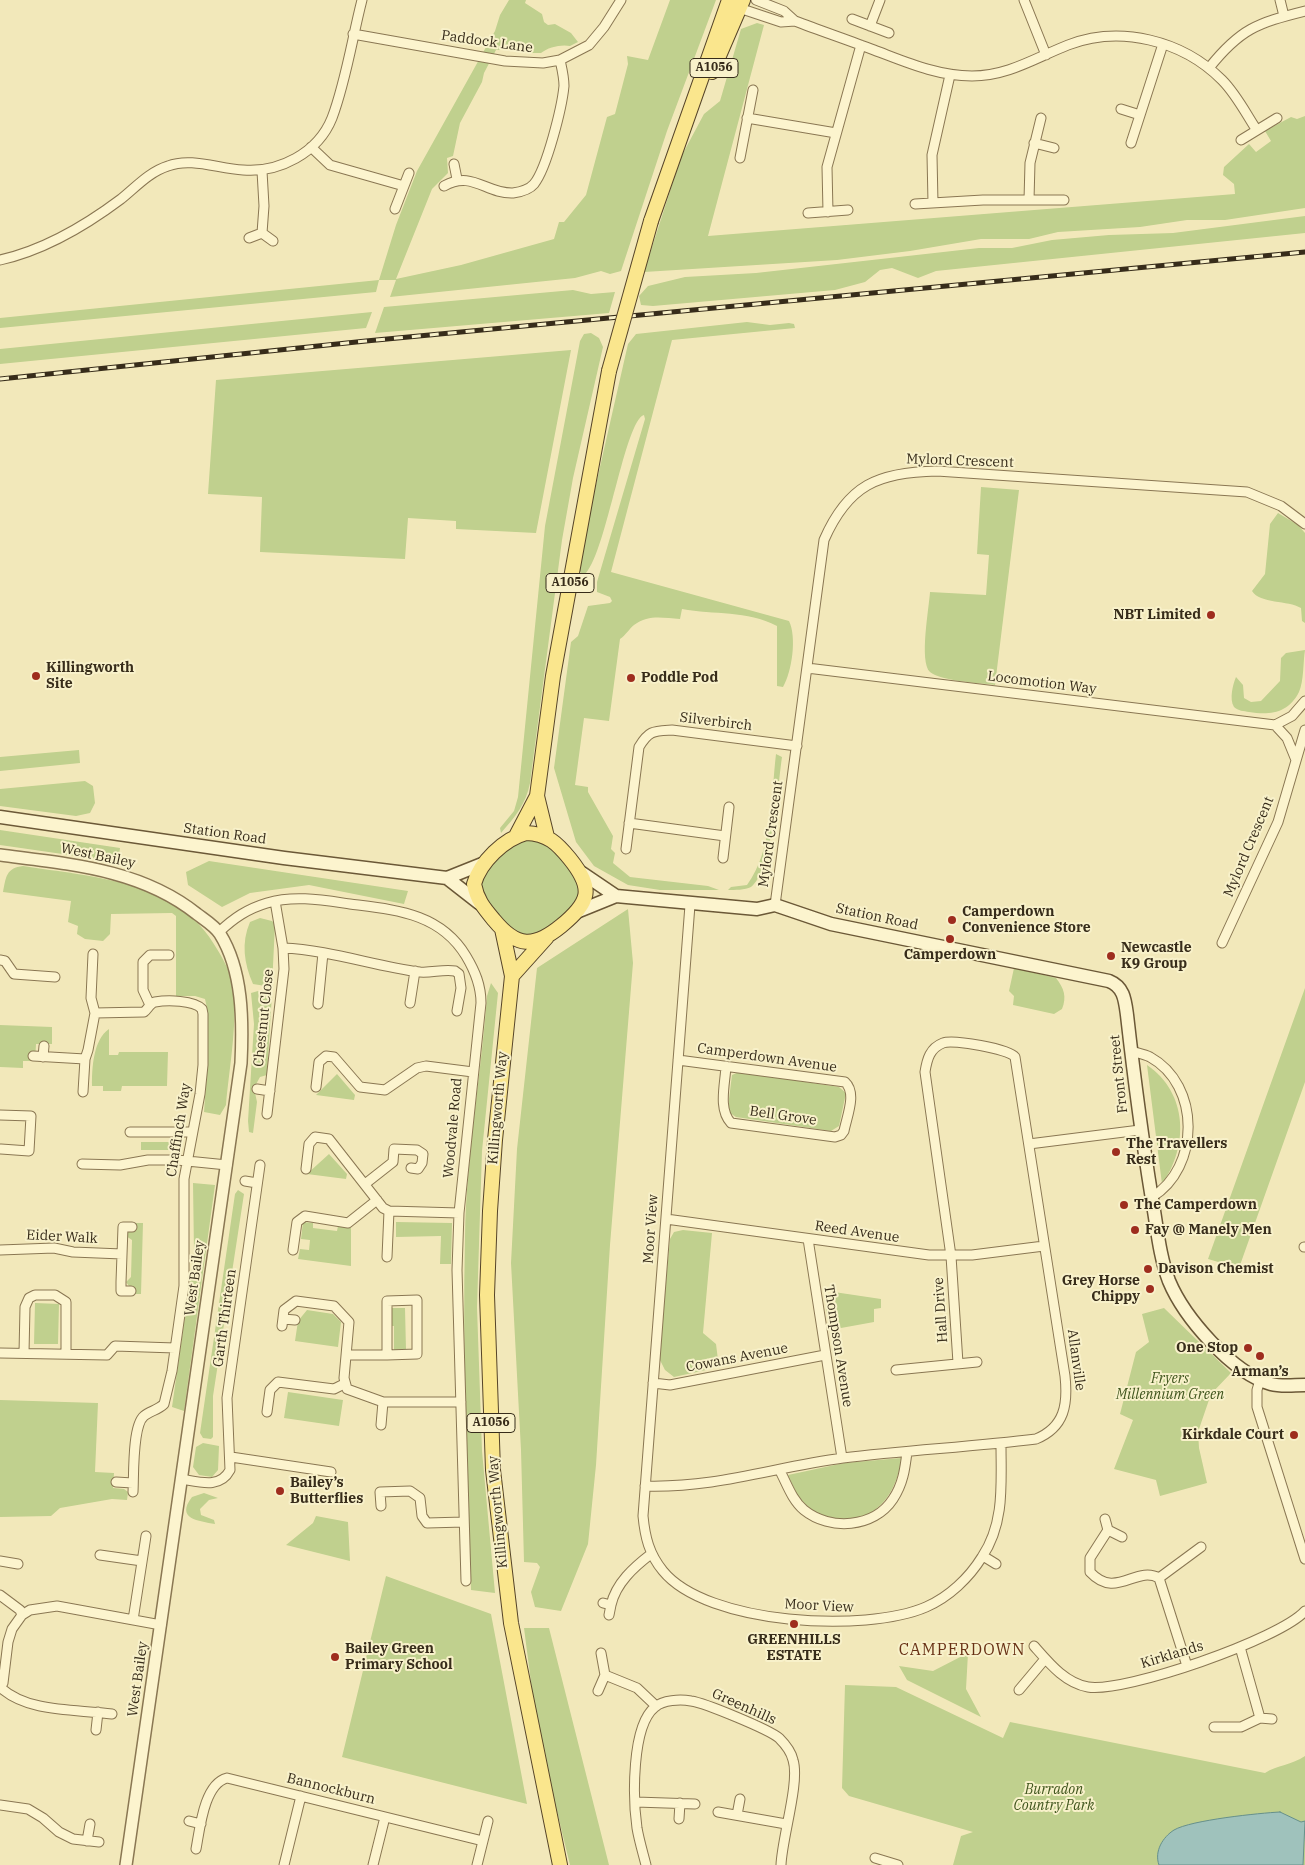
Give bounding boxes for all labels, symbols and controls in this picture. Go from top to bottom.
street label: Paddock Lane [440,27,534,57]
road number: A1056 [690,58,738,78]
street label: Mylord Crescent [906,451,1014,471]
road number: A1056 [546,574,594,592]
place label: NBT Limited [1113,607,1201,623]
marker: NBT Limited [1205,609,1217,621]
place label: Killingworth Site [46,660,134,692]
street label: Locomotion Way [987,668,1097,698]
marker: Killingworth Site [30,670,42,682]
place label: Poddle Pod [641,670,718,686]
marker: Poddle Pod [625,672,637,684]
street label: Silverbirch [679,709,753,735]
street label: Mylord Crescent [755,780,787,888]
street label: Mylord Crescent [1220,794,1278,900]
street label: Station Road [182,820,268,848]
street label: West Bailey [59,840,137,872]
street label: Station Road [834,900,920,934]
place label: Camperdown Convenience Store [962,904,1091,936]
marker: Camperdown Convenience Store [946,914,958,926]
marker: Camperdown [944,933,956,945]
place label: Newcastle K9 Group [1121,940,1192,972]
place label: Camperdown [904,947,996,963]
marker: Newcastle K9 Group [1105,950,1117,962]
street label: Chestnut Close [251,968,277,1068]
street label: Front Street [1107,1034,1131,1114]
street label: Camperdown Avenue [696,1040,838,1076]
street label: Killingworth Way [485,1051,511,1165]
street label: Woodvale Road [440,1077,466,1179]
street label: Chaffinch Way [163,1082,195,1178]
street label: Bell Grove [748,1103,818,1129]
place label: The Travellers Rest [1126,1136,1227,1168]
marker: The Travellers Rest [1110,1146,1122,1158]
street label: Moor View [640,1194,662,1264]
place label: The Camperdown [1134,1197,1257,1213]
marker: The Camperdown [1118,1199,1130,1211]
street label: Reed Avenue [814,1218,900,1246]
place label: Fay @ Manely Men [1145,1222,1272,1238]
marker: Fay @ Manely Men [1129,1224,1141,1236]
street label: Eider Walk [26,1227,98,1247]
street label: West Bailey [181,1239,209,1317]
place label: Davison Chemist [1158,1261,1274,1277]
marker: Davison Chemist [1142,1263,1154,1275]
street label: Garth Thirteen [210,1268,240,1368]
place label: Grey Horse Chippy [1062,1273,1140,1305]
street label: Hall Drive [930,1277,952,1343]
marker: Grey Horse Chippy [1144,1283,1156,1295]
street label: Thompson Avenue [820,1284,856,1408]
street label: Allanville [1063,1328,1089,1392]
street label: Cowans Avenue [685,1340,789,1376]
place label: One Stop [1176,1340,1238,1356]
marker: One Stop [1242,1342,1254,1354]
marker: Arman’s [1254,1350,1266,1362]
place label: Arman’s [1231,1364,1289,1380]
park label: Fryers Millennium Green [1116,1371,1224,1404]
road number: A1056 [467,1414,515,1432]
place label: Kirkdale Court [1182,1427,1284,1443]
marker: Kirkdale Court [1288,1429,1300,1441]
street label: Killingworth Way [485,1455,511,1569]
place label: Bailey’s Butterflies [290,1475,363,1508]
marker: Bailey’s Butterflies [274,1485,286,1497]
street label: Moor View [784,1596,854,1616]
marker: GREENHILLS ESTATE [788,1618,800,1630]
place label: GREENHILLS ESTATE [747,1632,841,1664]
street label: Kirklands [1139,1637,1205,1673]
street label: West Bailey [124,1640,152,1718]
district label: CAMPERDOWN [897,1640,1027,1660]
place label: Bailey Green Primary School [345,1641,453,1674]
marker: Bailey Green Primary School [329,1651,341,1663]
street label: Greenhills [709,1685,779,1729]
street label: Bannockburn [285,1770,377,1808]
park label: Burradon Country Park [1014,1782,1094,1814]

